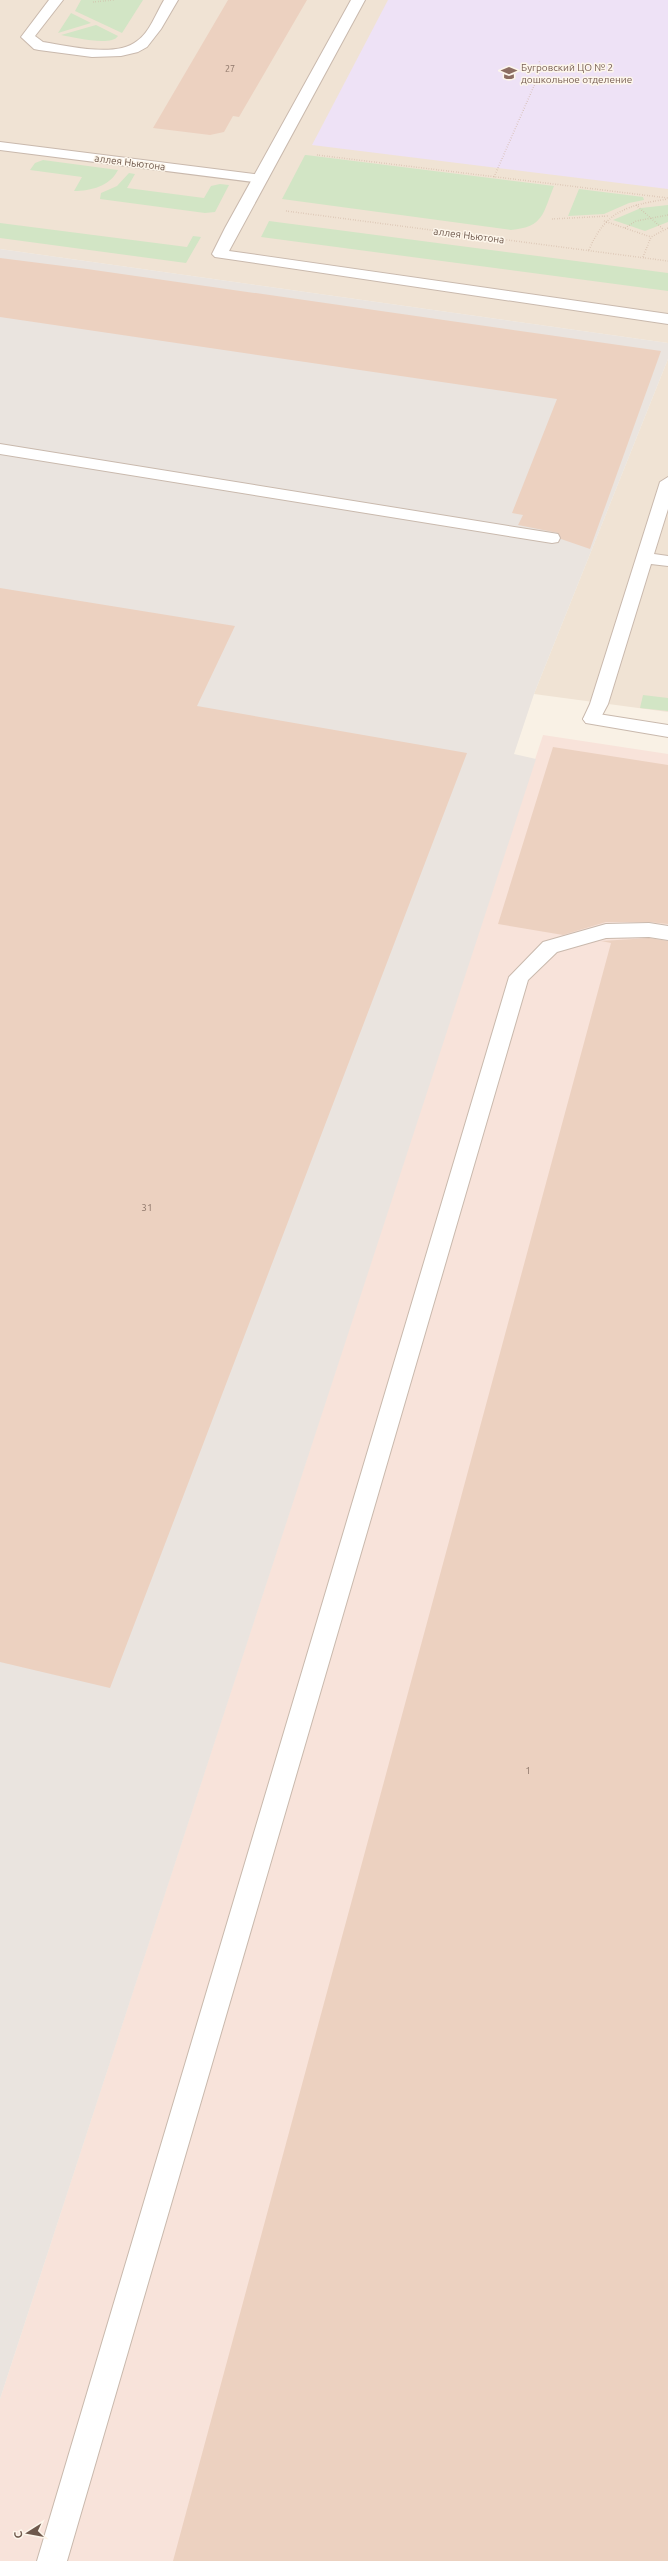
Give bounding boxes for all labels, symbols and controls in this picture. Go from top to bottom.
place label: Бугровский ЦО № 2 дошкольное отделение [521,62,632,85]
house number: 27 [225,64,235,74]
school or university icon: Бугровский ЦО № 2 дошкольное отделение [500,64,518,82]
street label: аллея Ньютона [94,153,166,172]
street label: аллея Ньютона [433,226,505,245]
house number: 31 [141,1202,153,1213]
house number: 1 [525,1765,531,1776]
north arrow [8,2513,48,2553]
text: С [12,2530,25,2540]

